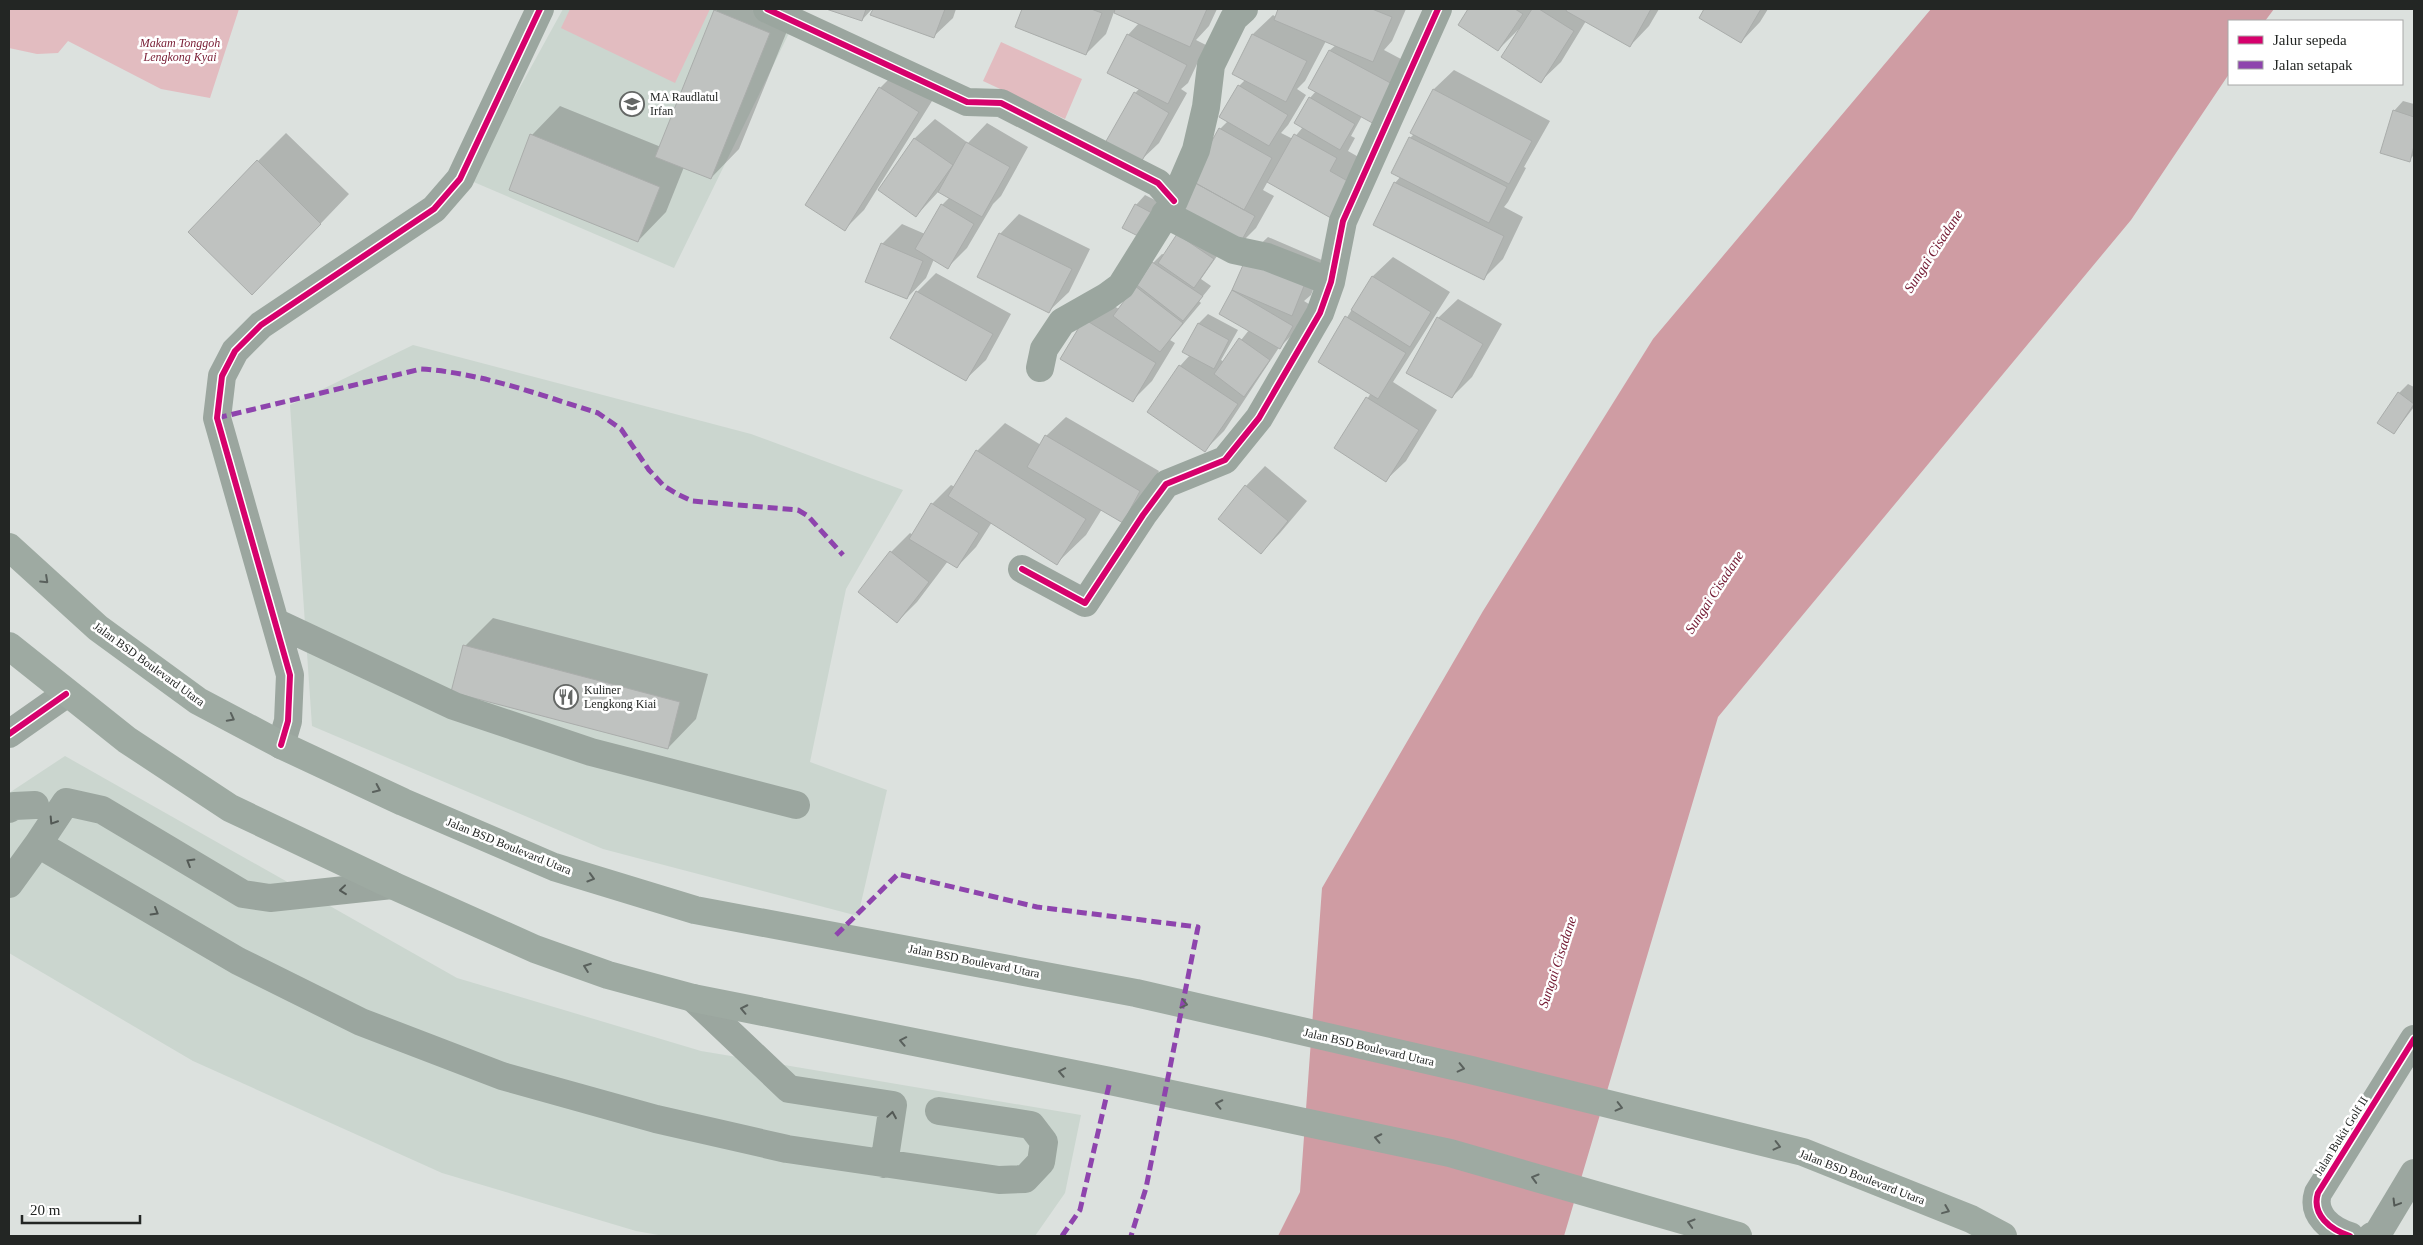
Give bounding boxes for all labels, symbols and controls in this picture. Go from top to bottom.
legend [2228,20,2403,85]
text: Jalur sepeda [2273,32,2347,48]
park label: Makam Tonggoh Lengkong Kyai [139,36,220,64]
text: Jalan setapak [2273,57,2353,73]
place label: MA Raudlatul Irfan [650,90,719,118]
school or university icon: MA Raudlatul Irfan [619,91,645,117]
water label: Sungai Cisadane [1901,207,1966,295]
water label: Sungai Cisadane [1682,548,1747,636]
one-way arrow [39,574,48,583]
street label: Jalan BSD Boulevard Utara [91,619,208,709]
place label: Kuliner Lengkong Kiai [584,683,657,711]
restaurant icon: Kuliner Lengkong Kiai [553,684,579,710]
one-way arrow [225,712,234,722]
one-way arrow [371,783,380,793]
street label: Jalan BSD Boulevard Utara [444,814,574,878]
one-way arrow [50,815,59,824]
one-way arrow [186,859,195,869]
one-way arrow [586,873,595,883]
one-way arrow [339,884,347,895]
one-way arrow [150,906,159,916]
water label: Sungai Cisadane [1536,915,1579,1010]
street label: Jalan BSD Boulevard Utara [907,941,1042,981]
one-way arrow [583,963,591,973]
one-way arrow [1179,998,1188,1009]
one-way arrow [739,1004,748,1015]
street label: Jalan BSD Boulevard Utara [1302,1025,1436,1069]
one-way arrow [898,1036,907,1047]
one-way arrow [1457,1062,1466,1073]
one-way arrow [1058,1067,1067,1077]
street label: Jalan Bukit Golf II [2311,1094,2371,1178]
one-way arrow [1214,1099,1223,1110]
one-way arrow [1615,1101,1624,1112]
one-way arrow [886,1111,896,1120]
one-way arrow [1373,1133,1382,1143]
one-way arrow [1773,1140,1782,1151]
street label: Jalan BSD Boulevard Utara [1797,1147,1928,1208]
one-way arrow [1532,1173,1540,1183]
scale bar [22,1192,140,1224]
one-way arrow [2393,1197,2403,1206]
text: 20 m [30,1202,61,1218]
one-way arrow [1941,1203,1950,1214]
one-way arrow [1688,1218,1696,1228]

